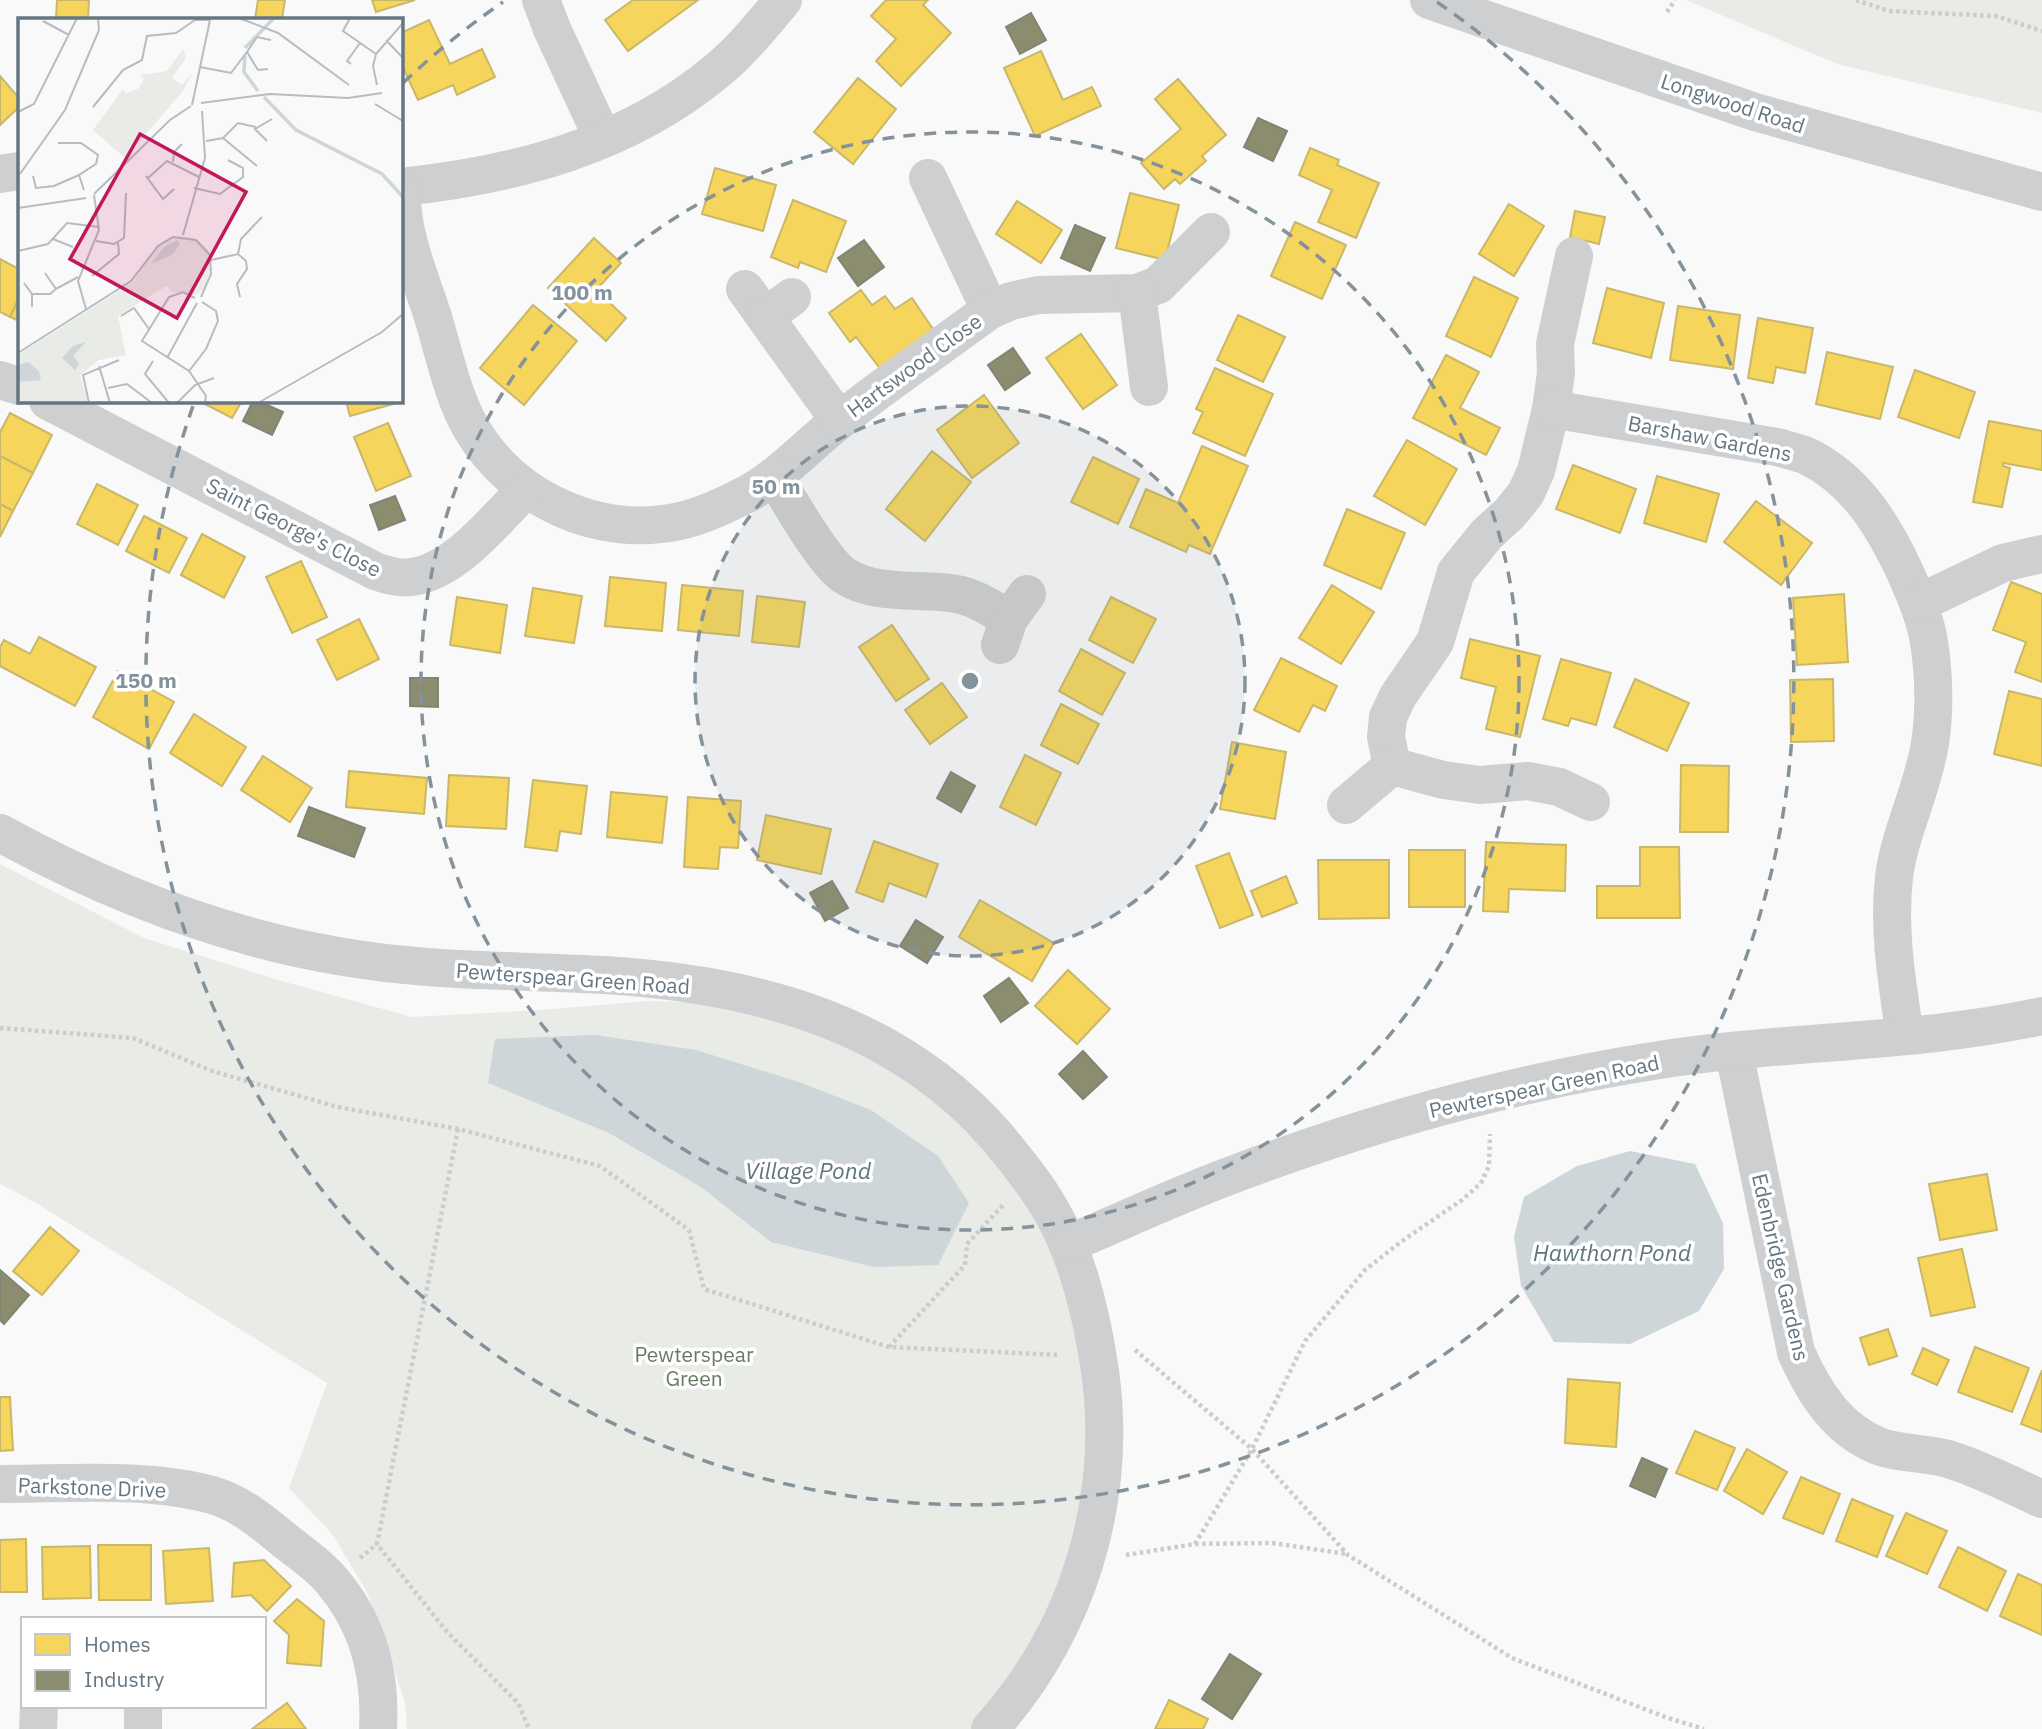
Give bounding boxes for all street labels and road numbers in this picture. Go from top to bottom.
street label: Longwood Road [1657,66,1809,140]
street label: Hartswood Close [841,307,987,423]
street label: Barshaw Gardens [1626,408,1794,468]
street label: Saint George's Close [202,471,386,583]
street label: Pewterspear Green Road [455,956,691,1000]
street label: Pewterspear Green Road [1426,1048,1662,1124]
street label: Edenbridge Gardens [1746,1170,1816,1364]
street label: Parkstone Drive [17,1470,167,1504]

